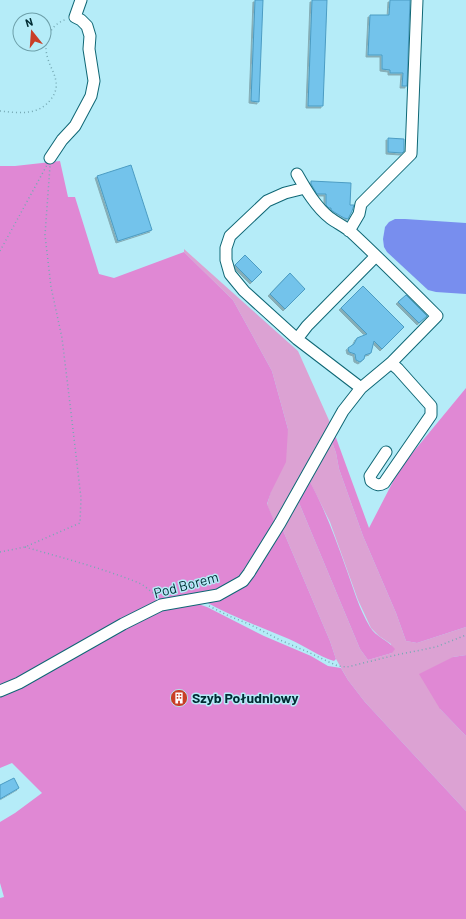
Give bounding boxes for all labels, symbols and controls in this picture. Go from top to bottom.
north arrow [12,12,52,52]
text: N [24,15,34,29]
street label: Pod Borem [152,568,220,601]
building icon: Szyb Południowy [169,688,189,708]
place label: Szyb Południowy [192,689,299,706]

